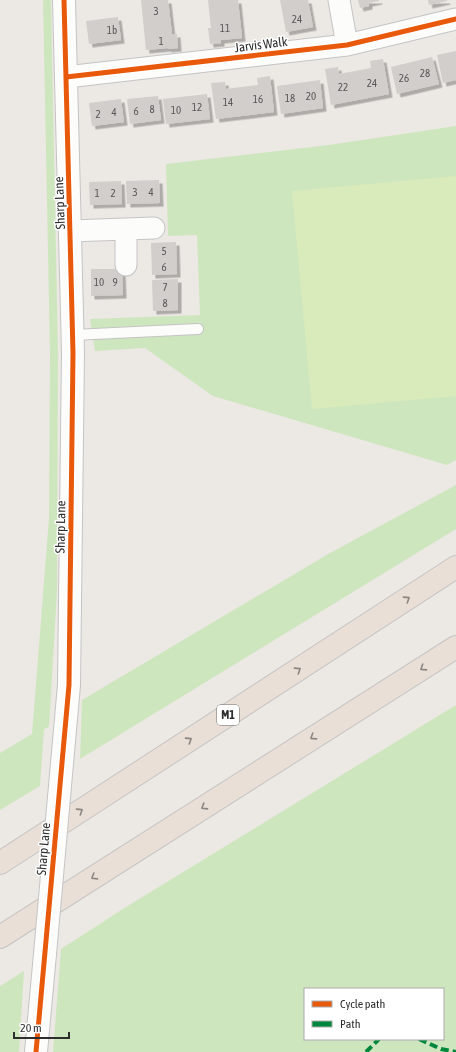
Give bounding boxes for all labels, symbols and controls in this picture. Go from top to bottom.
house number: 3 [153,5,159,17]
house number: 24 [292,13,302,25]
house number: 11 [220,22,230,34]
house number: 1b [107,24,117,36]
street label: Jarvis Walk [234,34,289,55]
house number: 1 [158,35,164,47]
house number: 28 [420,67,430,79]
house number: 26 [399,72,409,84]
house number: 24 [367,77,377,89]
house number: 22 [338,81,348,93]
house number: 20 [306,90,316,102]
house number: 18 [285,92,295,104]
house number: 16 [253,93,263,105]
house number: 14 [223,96,233,108]
house number: 12 [192,101,202,113]
house number: 8 [149,103,155,115]
house number: 10 [171,104,181,116]
house number: 6 [133,105,139,117]
house number: 4 [111,106,117,118]
house number: 2 [95,108,101,120]
street label: Sharp Lane [51,176,68,230]
house number: 3 [132,186,138,198]
house number: 4 [148,186,154,198]
house number: 1 [94,187,100,199]
house number: 2 [110,187,116,199]
house number: 5 [161,245,167,257]
house number: 6 [161,261,167,273]
house number: 10 [94,276,104,288]
house number: 9 [112,276,118,288]
house number: 7 [162,281,168,293]
house number: 8 [162,297,168,309]
street label: Sharp Lane [53,500,68,554]
one-way arrow [403,596,410,604]
one-way arrow [420,663,427,670]
one-way arrow [294,667,301,674]
road number: M1 [217,705,239,725]
one-way arrow [311,733,318,740]
one-way arrow [184,738,191,745]
one-way arrow [201,803,208,810]
one-way arrow [75,809,82,816]
street label: Sharp Lane [34,822,53,876]
one-way arrow [91,872,98,879]
legend [304,988,444,1040]
text: Cycle path [340,997,385,1011]
scale bar [14,1014,69,1040]
text: Path [340,1017,361,1031]
text: 20 m [20,1021,42,1035]

